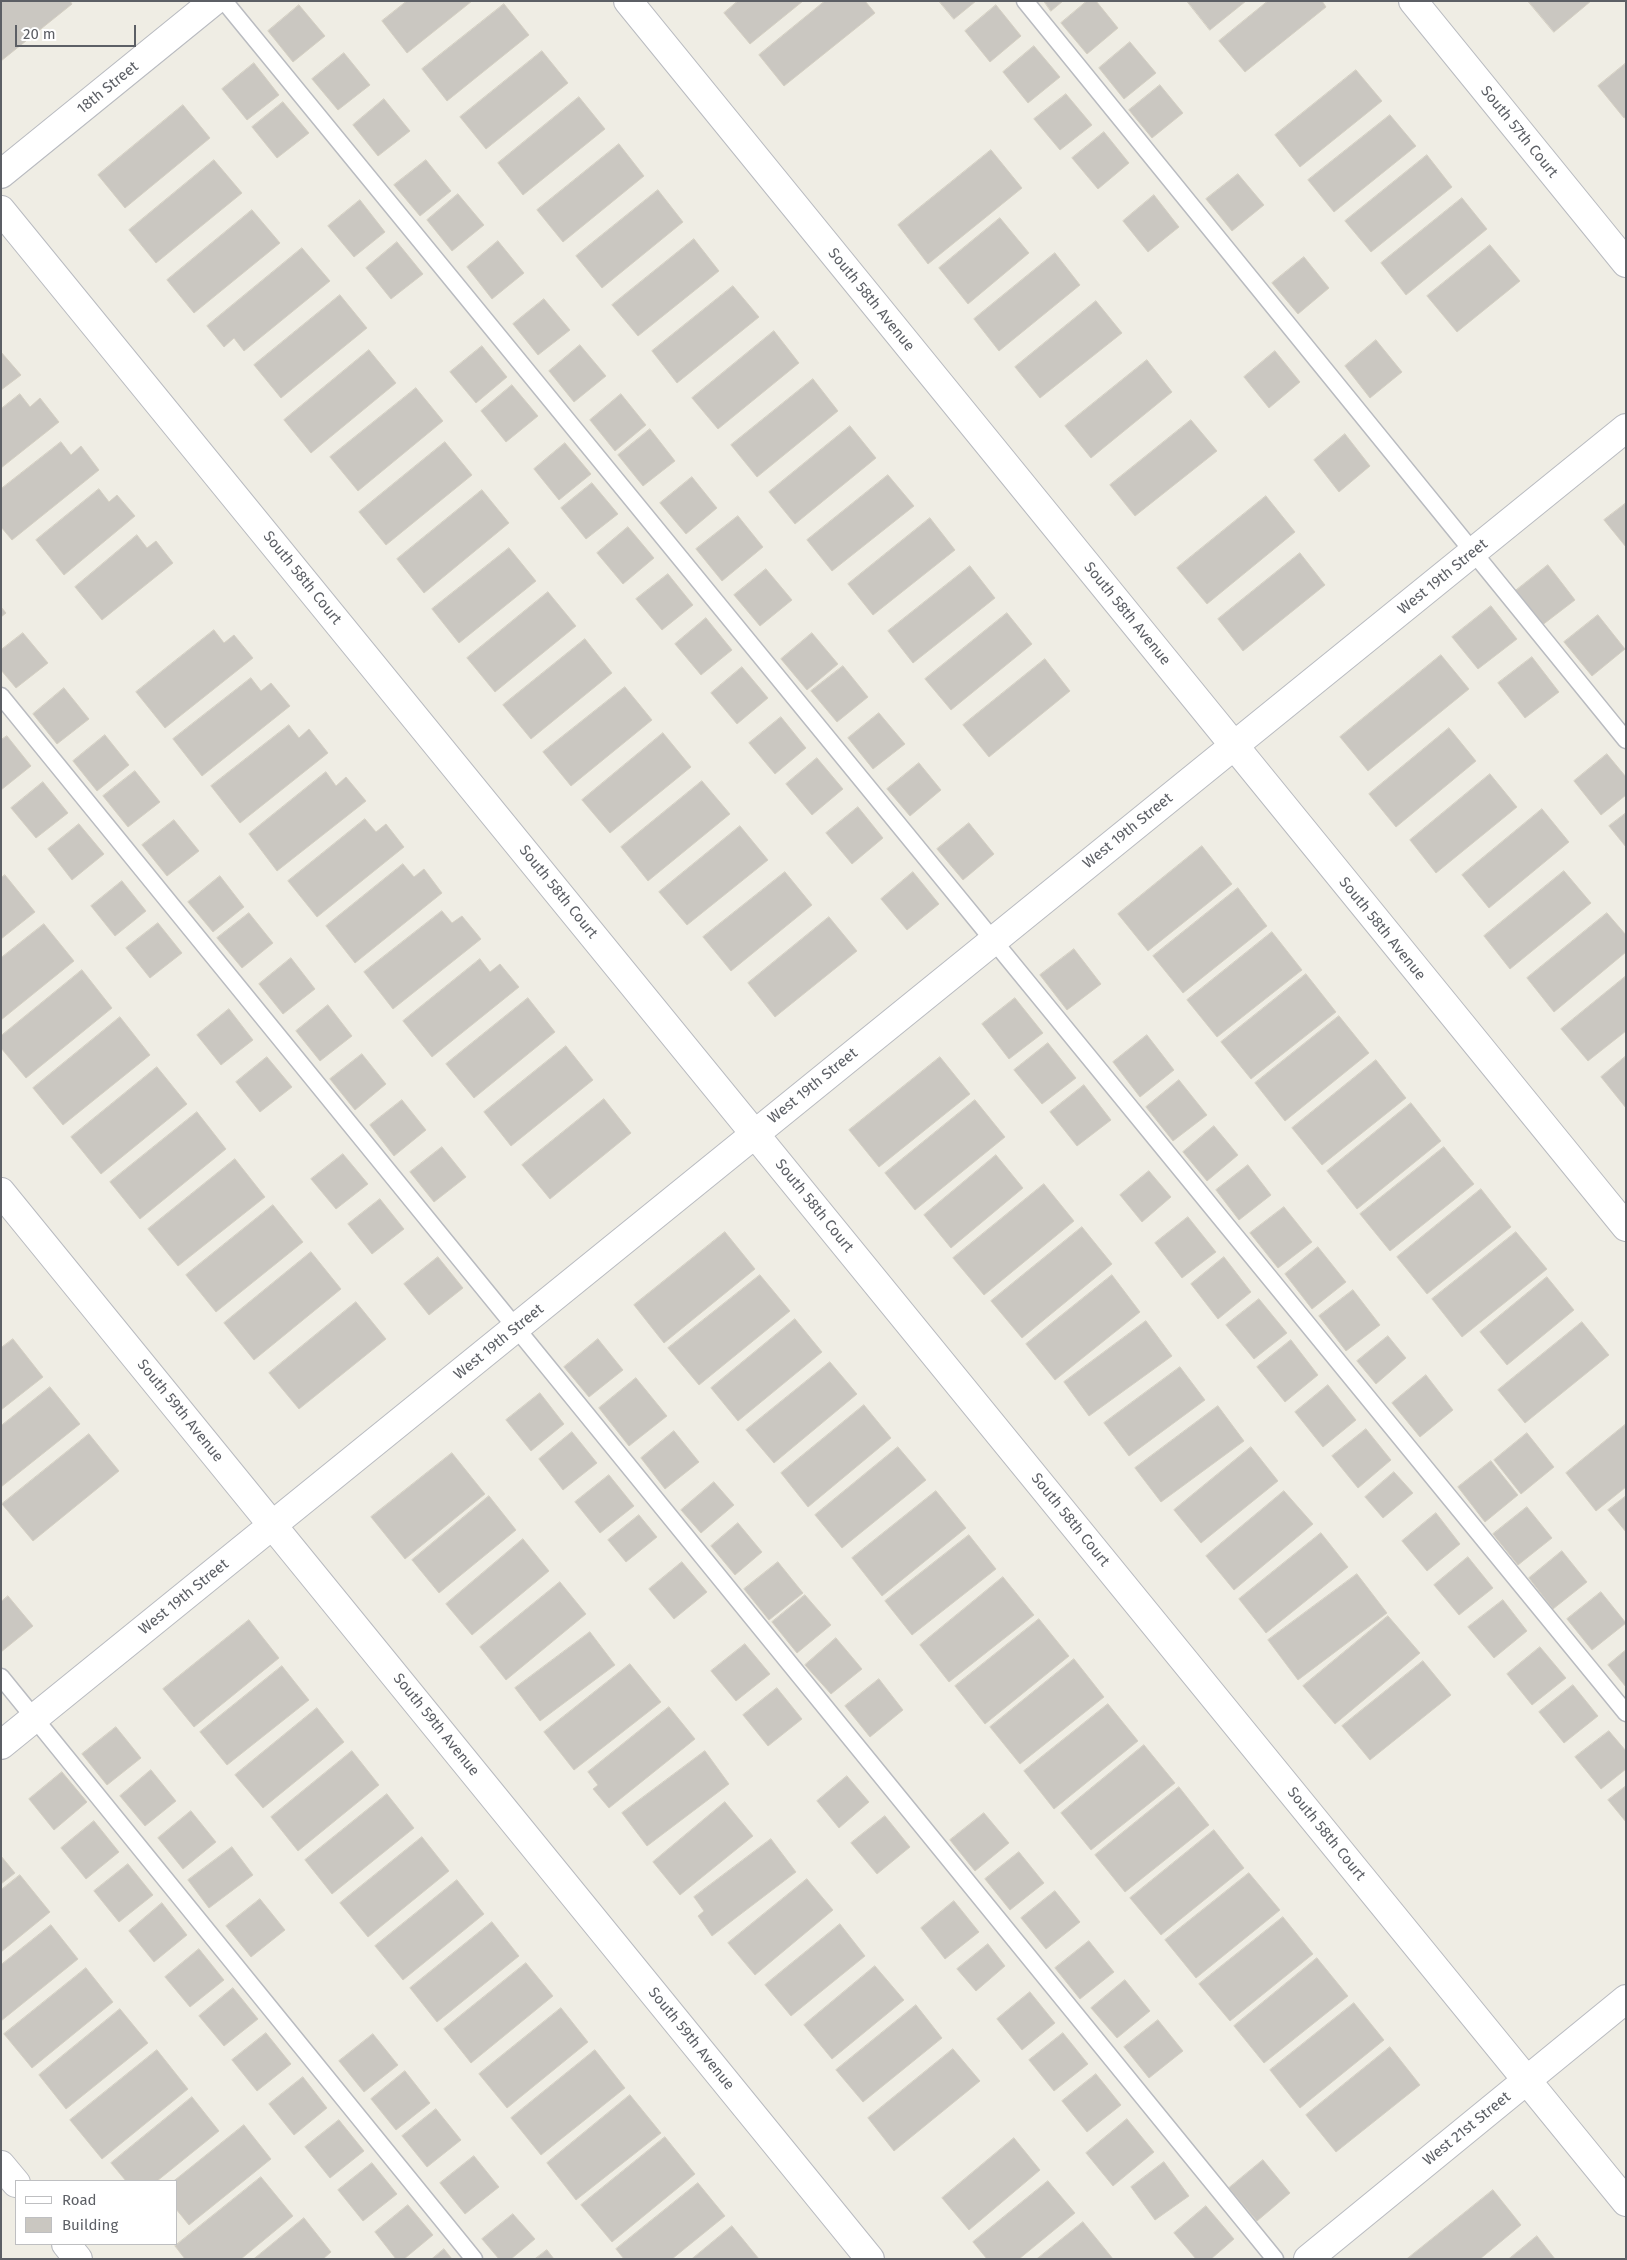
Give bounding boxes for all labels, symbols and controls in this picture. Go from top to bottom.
scale bar [18,15,139,47]
text: 20 m [23,25,56,43]
street label: 18th Street [74,58,142,118]
street label: South 57th Court [1477,83,1561,181]
street label: South 58th Avenue [824,245,918,355]
street label: South 58th Court [259,528,345,628]
street label: West 19th Street [1395,535,1491,619]
street label: South 58th Avenue [1080,559,1174,669]
street label: West 19th Street [1080,789,1176,873]
street label: South 58th Court [515,842,601,942]
street label: South 58th Avenue [1335,874,1429,984]
street label: West 19th Street [765,1044,861,1128]
street label: South 58th Court [771,1156,857,1256]
street label: West 19th Street [451,1300,547,1384]
street label: South 59th Avenue [133,1356,227,1466]
street label: South 58th Court [1027,1470,1113,1570]
street label: West 19th Street [136,1555,232,1639]
street label: South 59th Avenue [389,1670,483,1780]
street label: South 58th Court [1283,1784,1369,1884]
street label: South 59th Avenue [644,1984,738,2094]
street label: West 21st Street [1420,2088,1514,2170]
legend [15,2180,178,2245]
text: Road [62,2191,97,2209]
text: Building [62,2216,118,2234]

